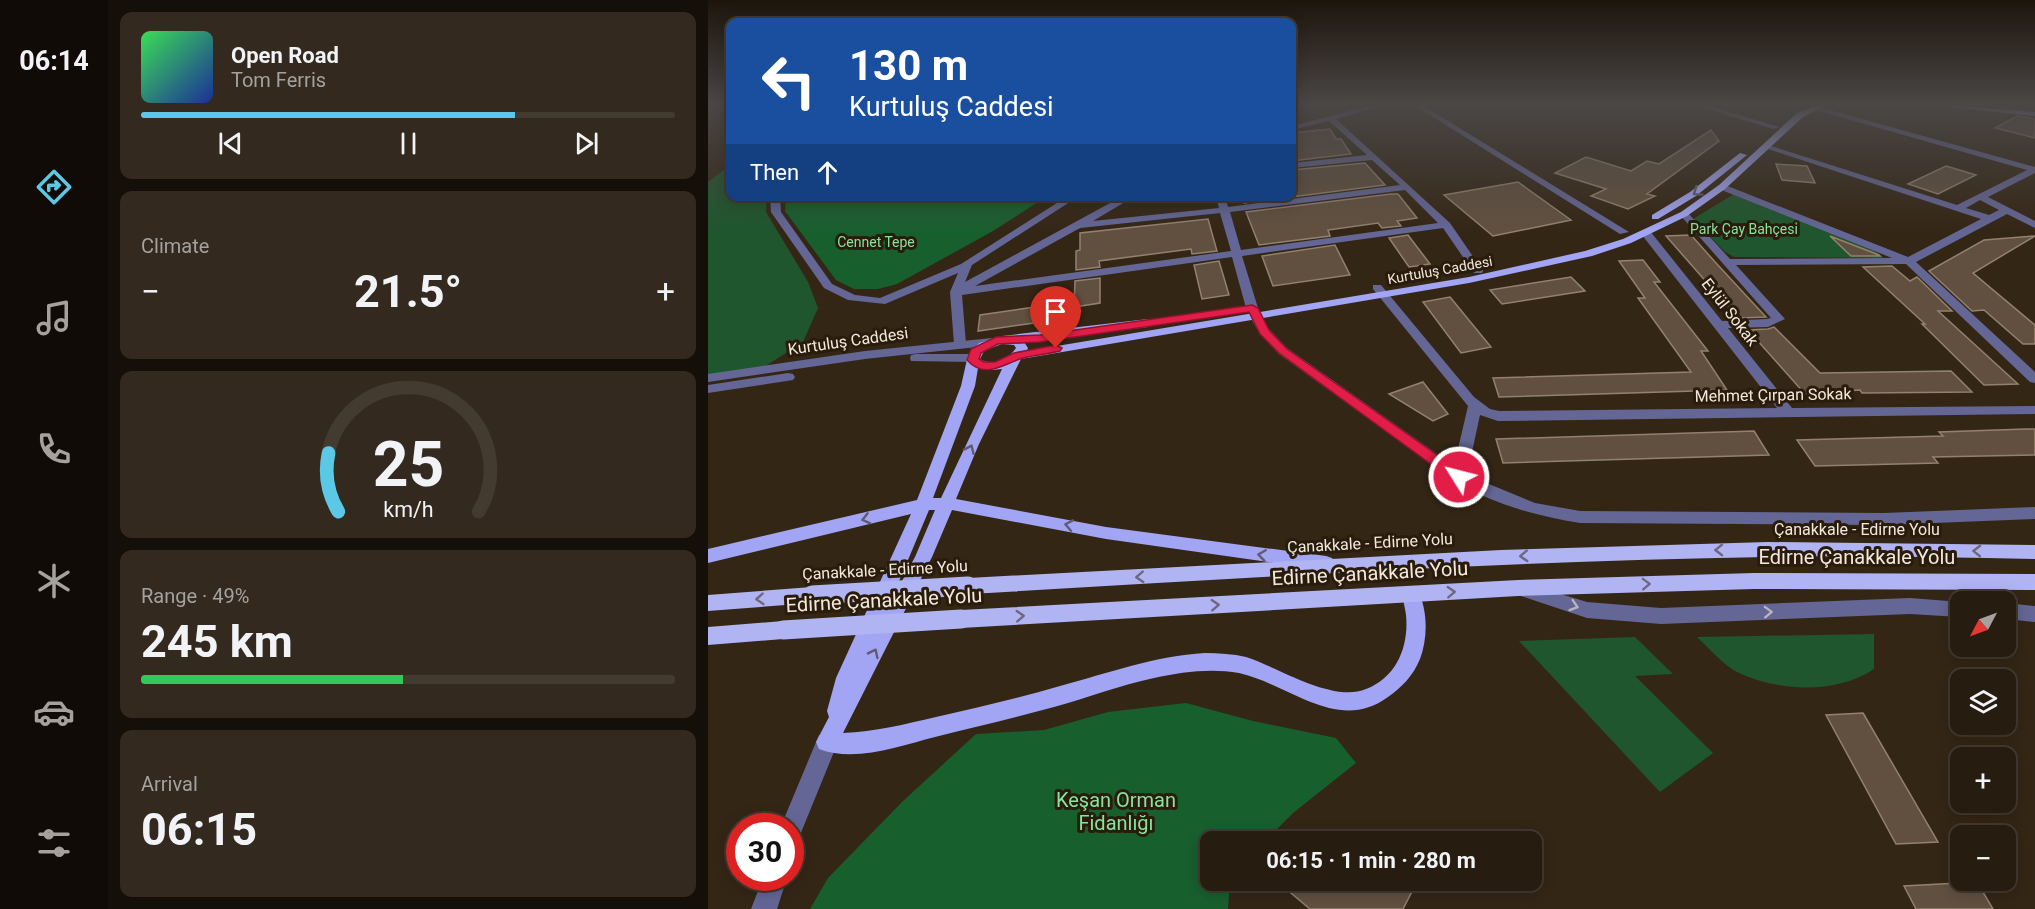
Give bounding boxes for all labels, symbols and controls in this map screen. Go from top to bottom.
text: 130 m [849,41,968,90]
icon: left [750,42,828,120]
text: Open Road [231,43,339,68]
text: 06:14 [19,45,89,77]
text: Tom Ferris [231,68,326,92]
text: Kurtuluş Caddesi [849,91,1054,123]
icon: previous [214,127,247,160]
icon: pause [392,127,425,160]
icon: next [570,127,603,160]
icon: ahead [811,156,844,189]
text: Then [750,160,799,185]
icon: directions [33,166,75,208]
one-way arrow [1692,185,1703,196]
park label: Park Çay Bahçesi [1690,221,1798,237]
text: Climate [141,234,209,258]
park label: Cennet Tepe [837,234,915,250]
street label: Kurtuluş Caddesi [1386,253,1494,287]
text: 21.5° [354,265,462,318]
text: − [141,272,160,311]
text: + [656,272,675,311]
street label: Eylül Sokak [1698,274,1763,350]
pin [1030,286,1081,348]
icon: arrive [1039,295,1072,328]
icon: music [33,297,75,339]
street label: Kurtuluş Caddesi [787,323,909,359]
street label: Mehmet Çırpan Sokak [1694,384,1852,406]
icon: phone [33,428,75,470]
text: 25 [372,428,444,501]
one-way arrow [963,445,975,456]
position arrow [1427,445,1491,509]
text: km/h [383,497,433,522]
one-way arrow [861,511,871,524]
one-way arrow [1064,519,1074,532]
street label: Çanakkale - Edirne Yolu [1774,520,1940,539]
street label: Çanakkale - Edirne Yolu [1287,529,1453,557]
one-way arrow [1714,544,1723,557]
street label: Edirne Çanakkale Yolu [1759,545,1955,569]
one-way arrow [1972,545,1981,557]
one-way arrow [1257,549,1266,561]
one-way arrow [1519,550,1528,563]
street label: Çanakkale - Edirne Yolu [802,556,968,584]
street label: Edirne Çanakkale Yolu [1271,556,1469,590]
icon: climate [33,560,75,602]
one-way arrow [1136,570,1145,583]
one-way arrow [1642,578,1651,591]
street label: Edirne Çanakkale Yolu [785,583,983,617]
text: Range · 49% [141,584,249,608]
one-way arrow [1447,586,1456,599]
north arrow [1950,591,2016,657]
map controls [1950,591,2016,891]
one-way arrow [755,592,764,605]
one-way arrow [1210,599,1219,612]
one-way arrow [1568,599,1579,611]
one-way arrow [1764,605,1773,618]
one-way arrow [1015,610,1024,623]
text: 245 km [141,615,293,668]
one-way arrow [867,649,878,660]
button: layers [1950,669,2016,735]
icon: car [33,691,75,733]
button: + [1950,747,2016,813]
text: Arrival [141,772,198,796]
park label: Keşan Orman Fidanlığı [1056,788,1176,835]
text: 06:15 [141,803,257,856]
speed limit sign: 30 [726,813,804,891]
icon: filters [33,822,75,864]
button: − [1950,825,2016,891]
text: 06:15 · 1 min · 280 m [1266,848,1476,873]

